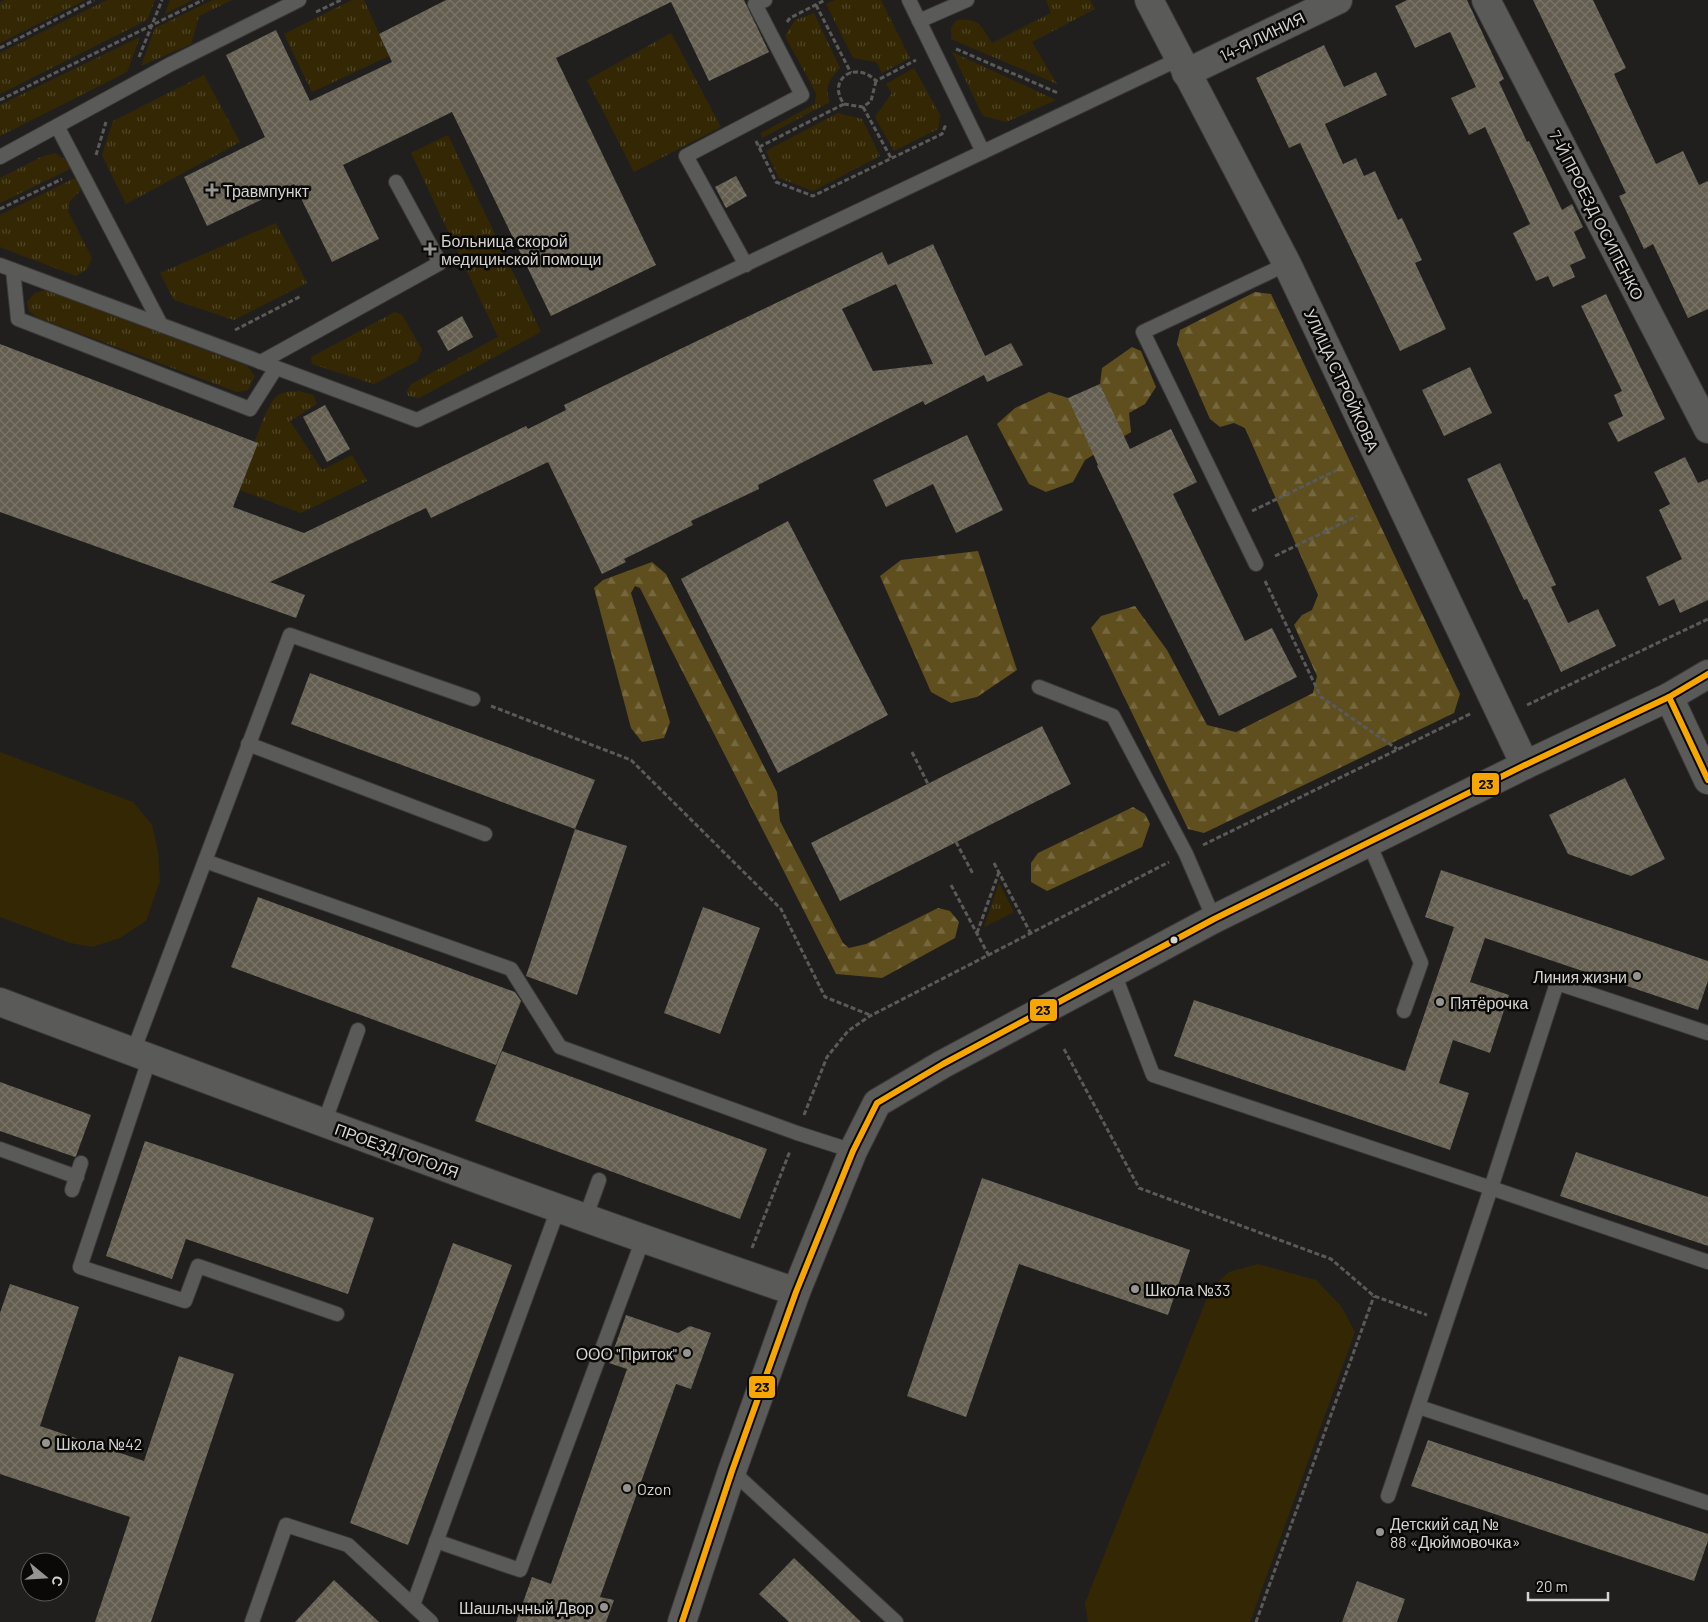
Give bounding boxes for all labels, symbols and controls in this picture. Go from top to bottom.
street label: 14-Я ЛИНИЯ [1216,7,1308,65]
street label: 7-Й ПРОЕЗД ОСИПЕНКО [1546,127,1648,303]
place label: Травмпункт [223,181,310,200]
marker: Травмпункт [205,183,219,197]
place label: Больница скорой медицинской помощи [441,231,602,268]
marker: Больница скорой медицинской помощи [423,242,437,256]
street label: УЛИЦА СТРОЙКОВА [1301,306,1383,454]
line badge: 23 [1471,772,1500,796]
text: 23 [1478,775,1494,792]
unlabelled marker [1169,935,1179,945]
place label: Линия жизни [1533,967,1627,986]
marker: Линия жизни [1631,970,1643,982]
place label: Пятёрочка [1450,993,1529,1012]
marker: Пятёрочка [1434,996,1446,1008]
line badge: 23 [1029,998,1058,1022]
text: 23 [1035,1001,1051,1018]
street label: ПРОЕЗД ГОГОЛЯ [332,1119,462,1181]
place label: Школа №33 [1145,1280,1230,1299]
marker: Школа №33 [1129,1283,1141,1295]
place label: ООО "Приток" [576,1344,677,1363]
marker: ООО "Приток" [681,1347,693,1359]
line badge: 23 [748,1375,776,1399]
text: 23 [754,1378,770,1395]
place label: Школа №42 [56,1434,142,1453]
marker: Школа №42 [40,1437,52,1449]
place label: Ozon [637,1479,671,1498]
marker: Ozon [621,1482,633,1494]
place label: Детский сад № 88 «Дюймовочка» [1390,1514,1520,1551]
marker: Детский сад № 88 «Дюймовочка» [1374,1526,1386,1538]
north arrow [20,1552,70,1602]
scale bar [1528,1570,1608,1602]
text: С [48,1574,67,1589]
text: 20 m [1536,1577,1568,1595]
place label: Шашлычный Двор [459,1598,594,1617]
marker: Шашлычный Двор [598,1601,610,1613]

